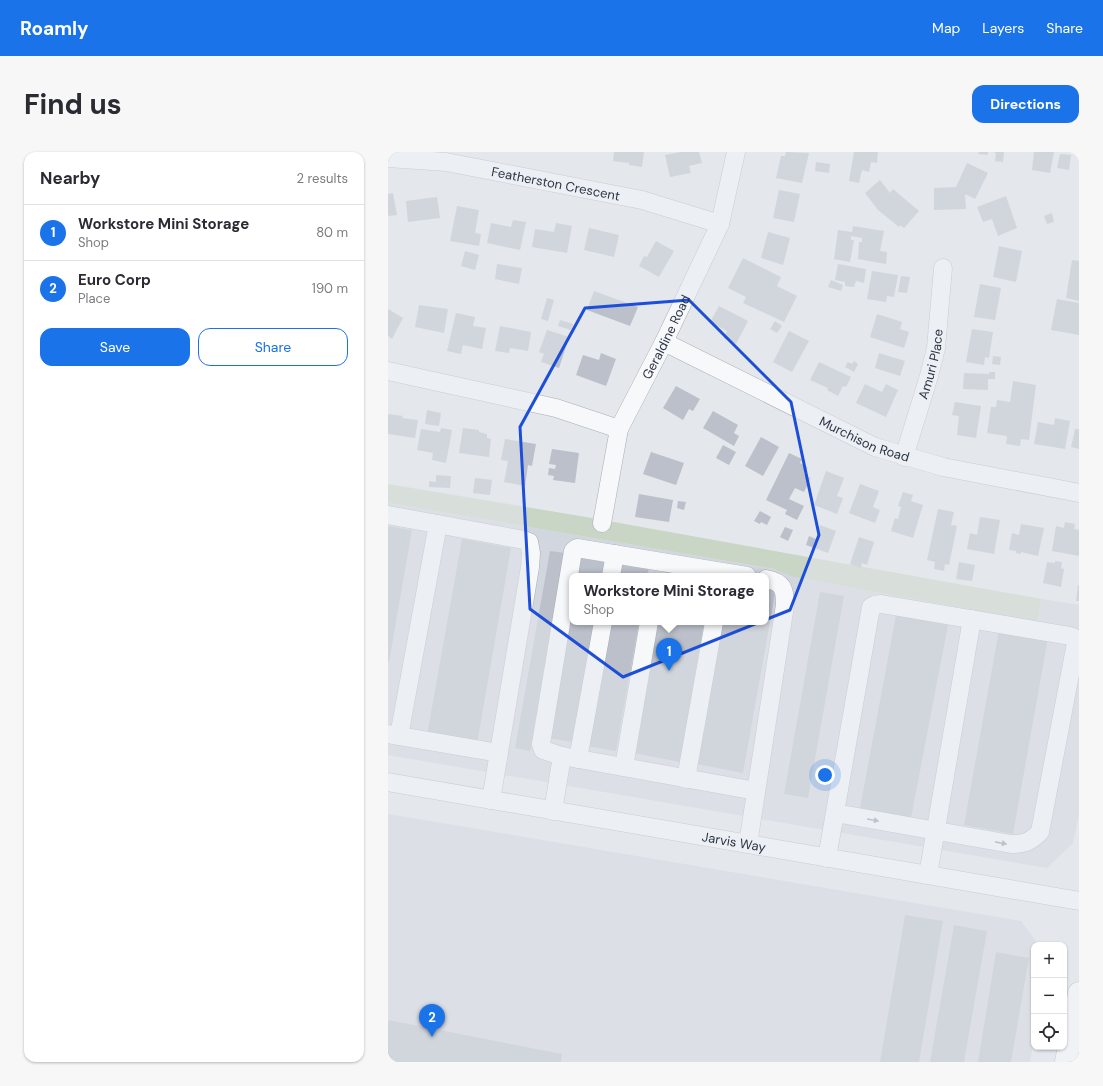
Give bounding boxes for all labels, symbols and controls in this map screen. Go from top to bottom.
text: Roamly [20,16,89,41]
text: Map [932,19,960,37]
text: Layers [982,19,1024,37]
text: Share [1046,19,1083,37]
button: Directions [972,85,1079,123]
text: Find us [24,86,122,123]
street label: Featherston Crescent [490,163,622,205]
text: Nearby [40,167,100,189]
text: 2 results [297,170,348,187]
text: Workstore Mini Storage [78,214,249,234]
text: 1 [51,224,55,241]
text: 80 m [316,224,348,241]
text: Shop [78,234,109,251]
text: Euro Corp [78,270,151,290]
text: 2 [49,280,57,297]
text: 190 m [312,280,348,297]
text: Place [78,290,110,307]
street label: Geraldine Road [638,292,694,382]
button: Save [40,328,190,366]
button: Share [198,328,348,366]
street label: Amuri Place [914,328,947,401]
street label: Murchison Road [816,413,911,466]
popup [569,573,769,625]
text: Workstore Mini Storage [583,581,755,601]
text: Shop [583,601,614,618]
pin: 1 [656,638,682,671]
your location [815,765,835,785]
one-way arrow [867,817,879,823]
street label: Jarvis Way [701,828,767,856]
one-way arrow [995,840,1007,846]
map controls [1031,942,1067,1050]
button: + [1031,942,1067,978]
button: − [1031,978,1067,1014]
pin: 2 [419,1004,445,1037]
button: locate [1031,1014,1067,1050]

